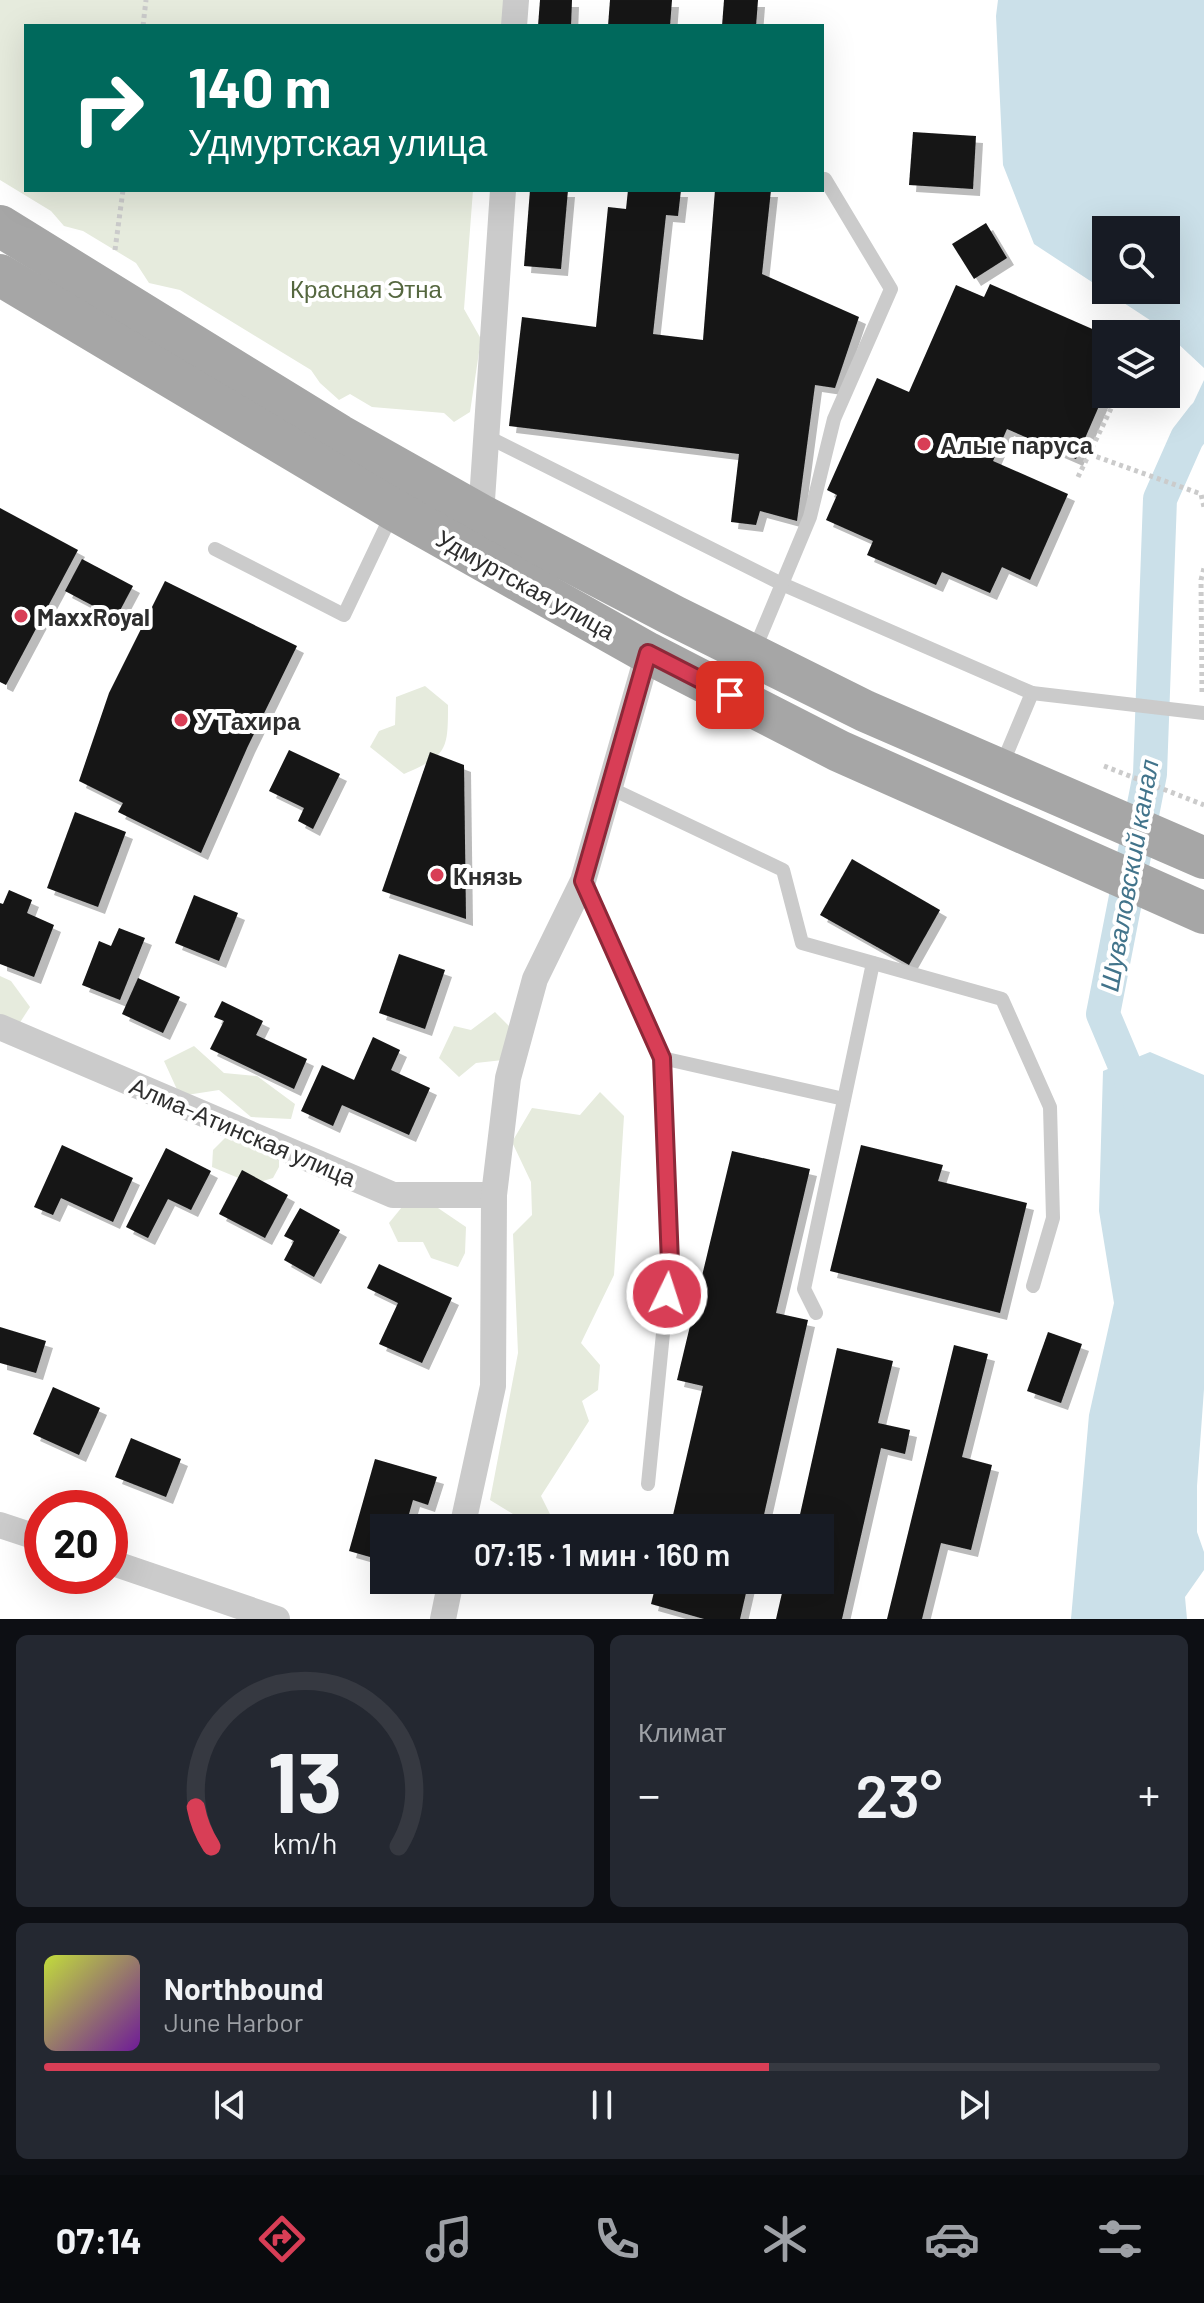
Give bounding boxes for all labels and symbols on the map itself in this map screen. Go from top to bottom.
park label: Красная Этна [290,274,443,303]
place label: Алые паруса [940,430,1094,459]
marker: Алые паруса [915,435,933,453]
street label: Удмуртская улица [432,523,621,645]
place label: MaxxRoyal [37,602,150,631]
marker: MaxxRoyal [12,607,30,625]
pin [696,661,764,729]
place label: У Тахира [197,706,301,735]
marker: У Тахира [172,711,190,729]
water label: Шуваловский канал [1092,756,1164,994]
place label: Князь [453,861,523,890]
marker: Князь [428,866,446,884]
street label: Алма-Атинская улица [126,1070,361,1192]
position arrow [625,1252,709,1336]
speed limit sign: 20 [24,1490,128,1594]

